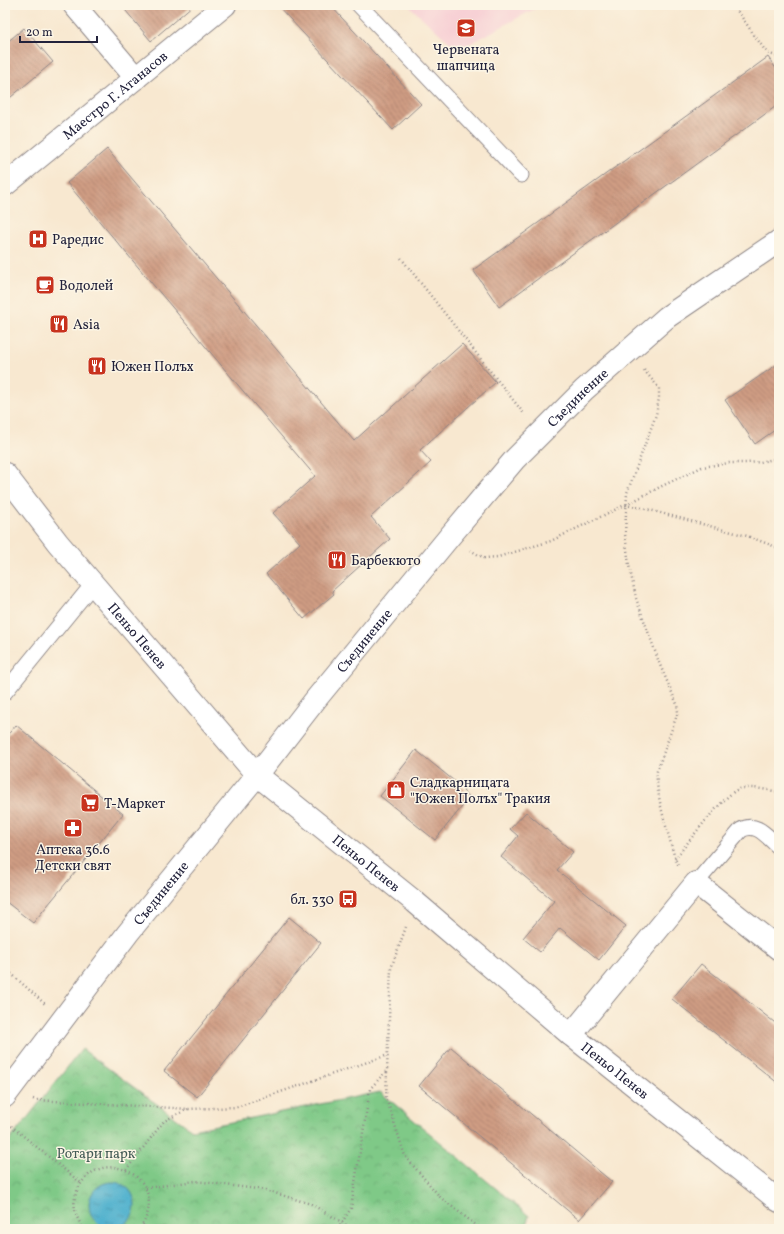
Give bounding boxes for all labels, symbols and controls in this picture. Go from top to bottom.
school or university icon: Червената шапчица [455,17,477,39]
scale bar [20,18,97,44]
text: 20 m [26,25,53,41]
place label: Червената шапчица [432,41,500,76]
street label: Маестро Г. Атанасов [59,48,172,145]
hospital icon: Раредис [27,228,49,250]
place label: Раредис [52,231,104,250]
cafe icon: Водолей [34,274,56,296]
place label: Водолей [59,277,114,296]
restaurant icon: Asia [48,313,70,335]
place label: Asia [73,316,100,335]
restaurant icon: Южен Полъх [86,355,108,377]
place label: Южен Полъх [111,358,194,377]
street label: Съединение [544,364,613,432]
restaurant icon: Барбекюто [326,549,348,571]
place label: Барбекюто [351,552,421,571]
street label: Пеньо Пенев [102,599,170,674]
street label: Съединение [333,605,397,678]
place label: Сладкарницата "Южен Полъх" Тракия [410,774,551,809]
shop icon: Сладкарницата "Южен Полъх" Тракия [385,779,407,801]
supermarket icon: Т-Маркет [79,792,101,814]
place label: Т-Маркет [104,795,165,814]
pharmacy icon: Аптека 36.6 Детски свят [62,817,84,839]
street label: Пеньо Пенев [328,831,403,897]
place label: Аптека 36.6 Детски свят [35,841,111,876]
street label: Съединение [130,857,194,930]
bus stop icon: бл. 330 [337,888,359,910]
place label: бл. 330 [290,891,334,910]
street label: Пеньо Пенев [576,1039,652,1104]
park label: Ротари парк [57,1145,136,1164]

